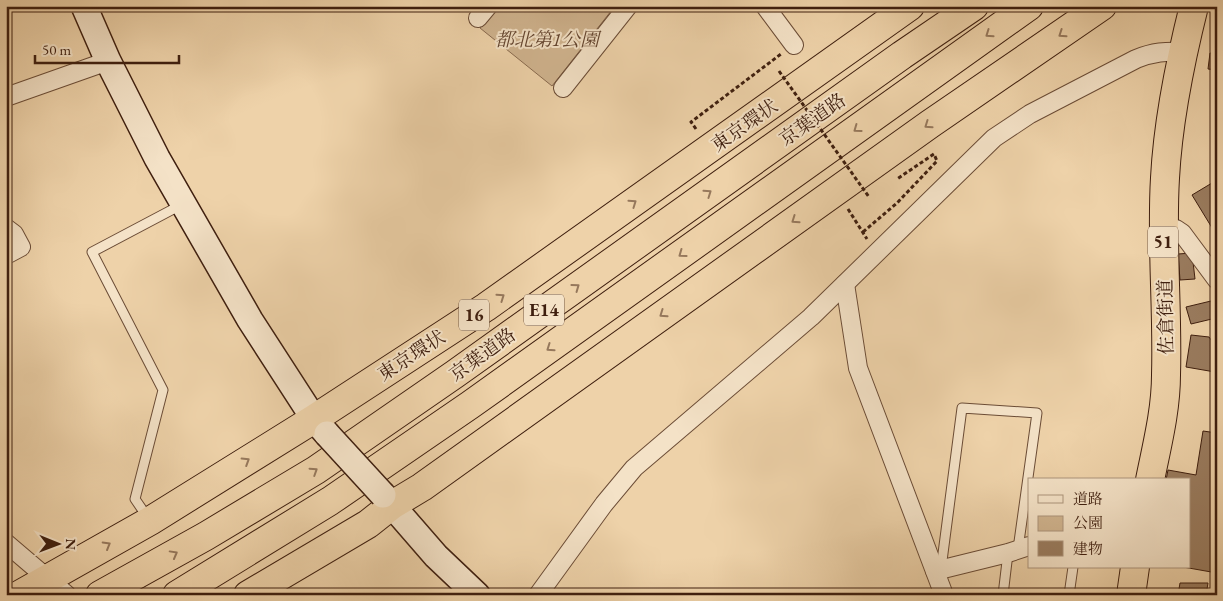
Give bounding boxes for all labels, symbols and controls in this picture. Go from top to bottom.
park label: 都北第1公園 [495,27,602,52]
one-way arrow [986,28,995,37]
one-way arrow [1058,28,1068,37]
scale bar [35,32,179,64]
text: 50 m [42,40,71,59]
street label: 京葉道路 [774,87,851,151]
street label: 東京環状 [706,93,783,157]
one-way arrow [924,119,934,128]
one-way arrow [853,123,863,132]
one-way arrow [702,190,712,199]
one-way arrow [627,200,637,209]
one-way arrow [792,213,801,223]
road number: 51 [1148,226,1178,258]
one-way arrow [678,248,688,257]
street label: 佐倉街道 [1152,279,1179,355]
one-way arrow [570,284,580,293]
one-way arrow [495,294,504,303]
road number: E14 [524,294,564,326]
road number: 16 [459,300,489,330]
one-way arrow [659,308,669,317]
street label: 京葉道路 [444,322,520,387]
street label: 東京環状 [373,324,450,387]
one-way arrow [546,342,556,351]
one-way arrow [241,457,250,467]
one-way arrow [308,468,318,477]
legend [1028,478,1190,568]
text: 道路 [1073,489,1103,508]
text: 公園 [1073,513,1103,532]
north arrow [32,518,82,568]
text: N [62,538,80,551]
text: 建物 [1073,539,1103,558]
one-way arrow [102,541,111,551]
one-way arrow [169,550,178,560]

